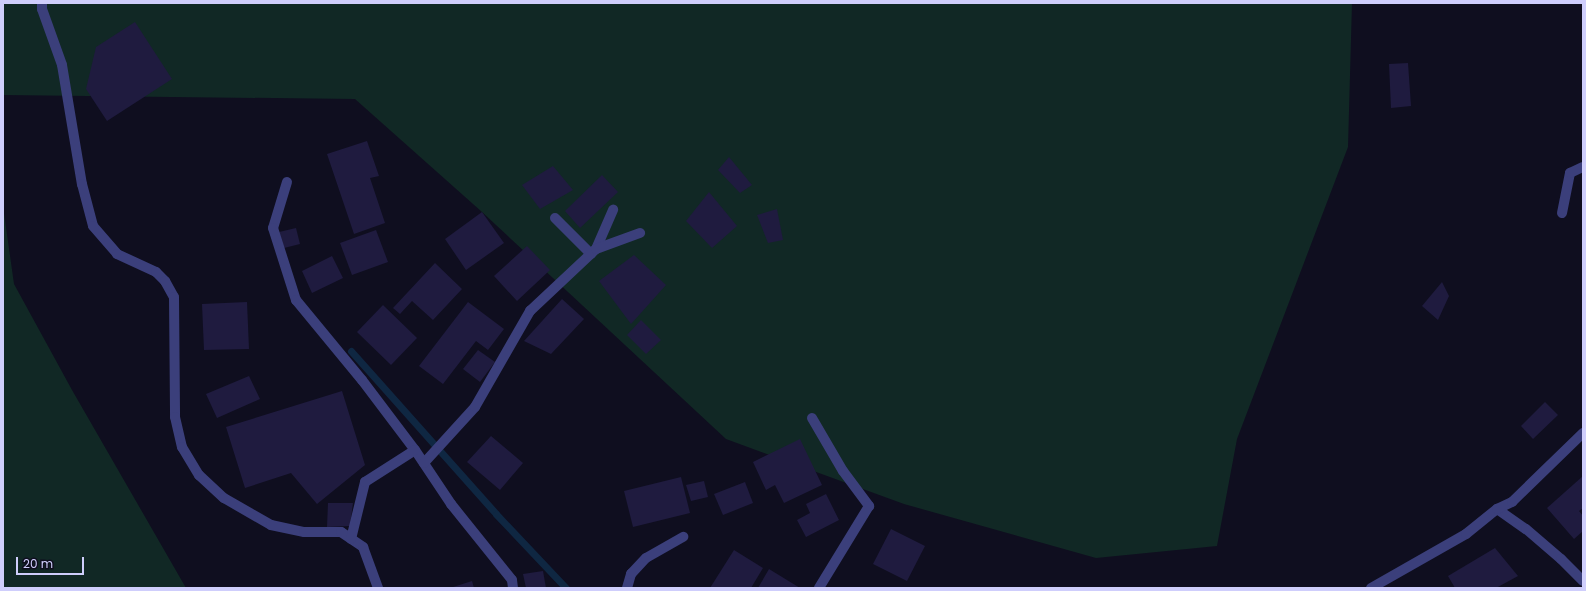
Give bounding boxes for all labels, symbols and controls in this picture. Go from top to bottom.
scale bar [18,549,86,575]
text: 20 m [23,555,53,572]

